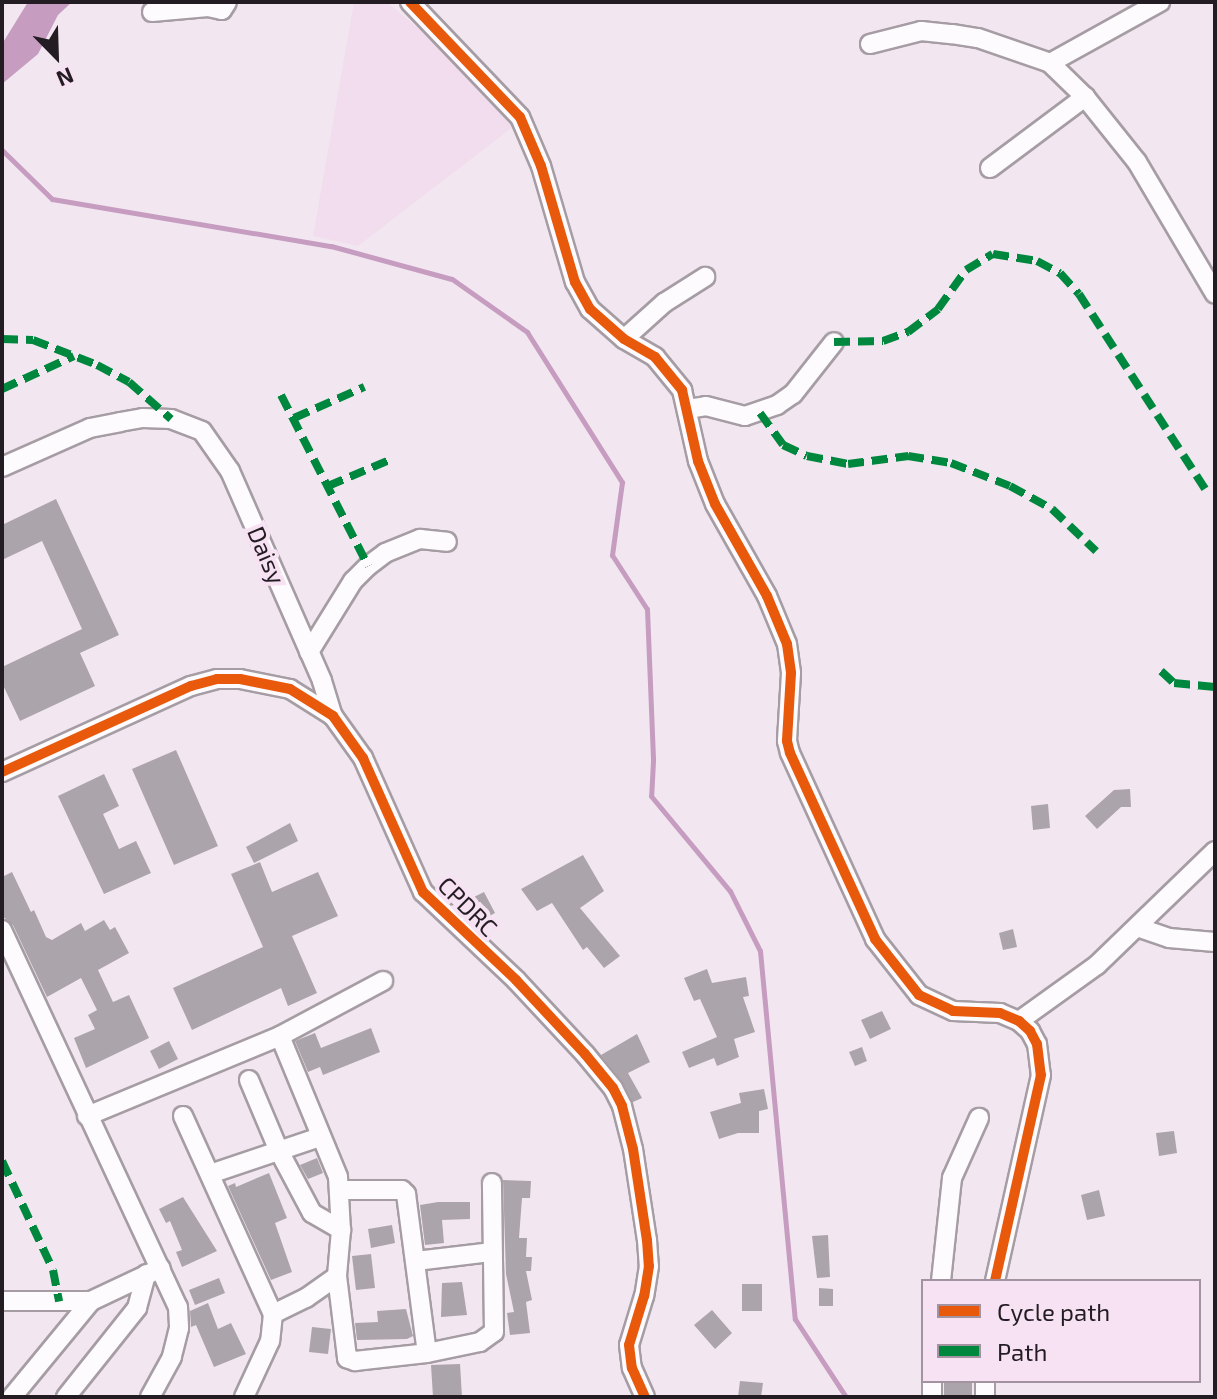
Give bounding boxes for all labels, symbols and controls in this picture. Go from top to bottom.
north arrow [16,16,96,96]
text: N [53,63,78,93]
street label: Daisy [242,522,292,588]
street label: CPDRC [432,870,504,942]
legend [921,1279,1201,1383]
text: Cycle path [997,1297,1110,1326]
text: Path [997,1337,1047,1366]

